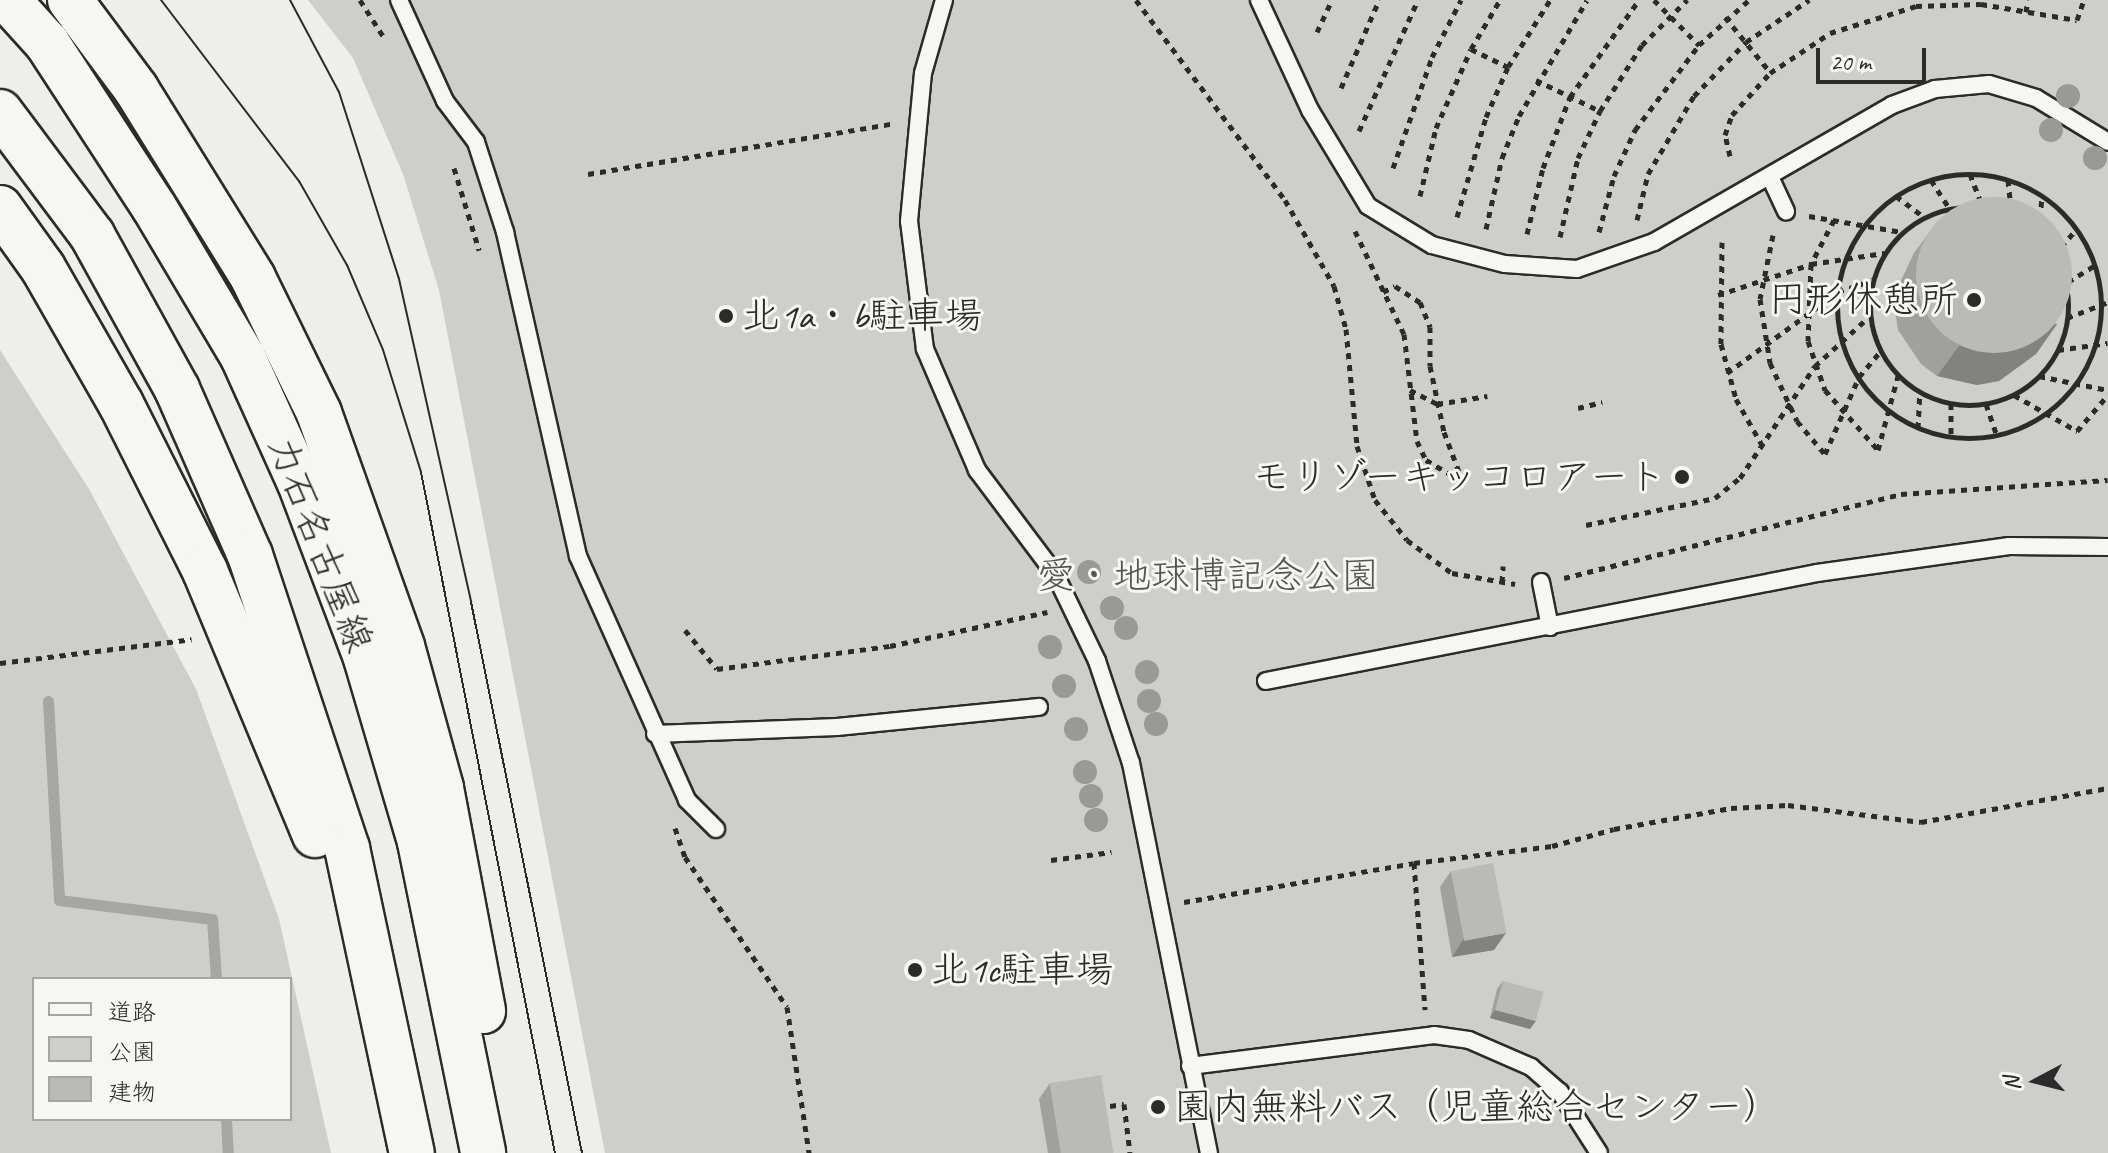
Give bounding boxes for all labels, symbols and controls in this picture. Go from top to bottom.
scale bar [1820,32,1930,82]
text: 20 m [1830,47,1871,77]
place label: 円形休憩所 [1768,277,1958,323]
marker: 円形休憩所 [1965,291,1983,309]
place label: 北1a・b駐車場 [742,293,982,339]
marker: 北1a・b駐車場 [717,307,735,325]
street label: 力石名古屋線 [258,429,382,659]
place label: モリゾーキッコロアート [1253,454,1666,500]
marker: モリゾーキッコロアート [1673,468,1691,486]
park label: 愛・地球博記念公園 [1037,553,1379,599]
place label: 北1c駐車場 [931,947,1114,993]
marker: 北1c駐車場 [906,961,924,979]
legend [32,977,292,1121]
text: 道路 [108,997,156,1027]
text: 公園 [108,1037,156,1067]
north arrow [1996,1041,2076,1121]
text: N [1997,1075,2027,1092]
text: 建物 [108,1077,156,1107]
place label: 園内無料バス（児童総合センター） [1174,1084,1782,1130]
marker: 園内無料バス（児童総合センター） [1149,1098,1167,1116]

